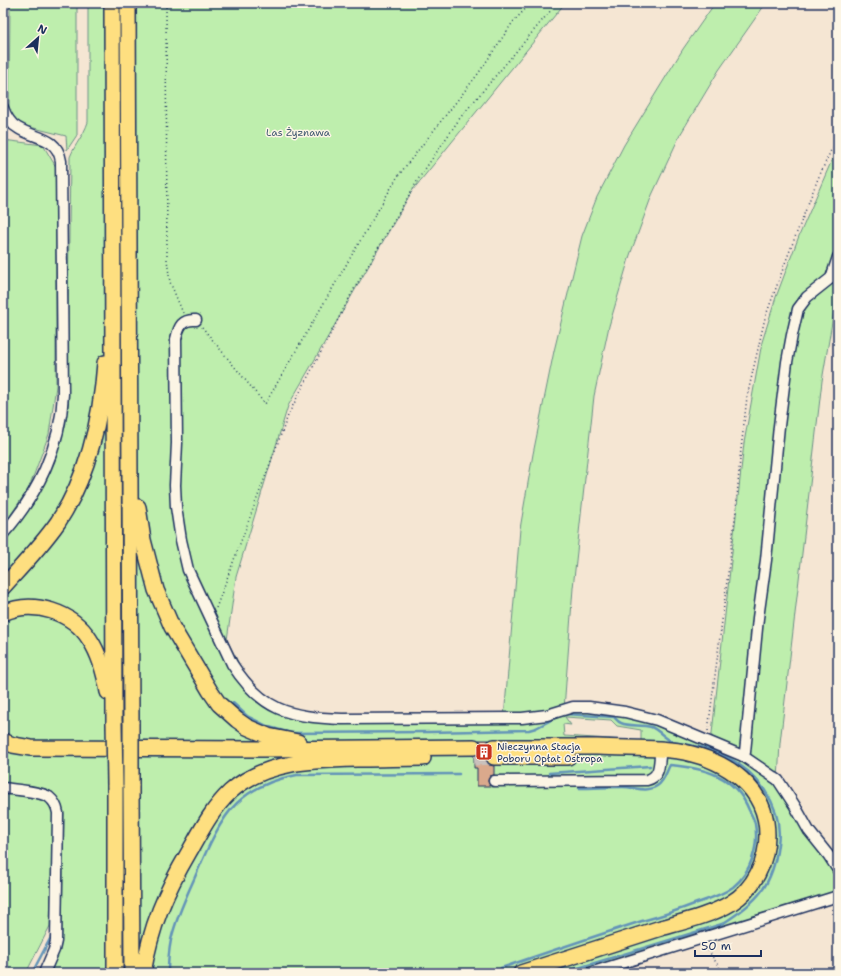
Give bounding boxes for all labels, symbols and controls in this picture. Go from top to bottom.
north arrow [18,18,58,58]
text: N [35,21,50,38]
park label: Las Żyznawa [266,126,331,139]
place label: Nieczynna Stacja Poboru Opłat Ostropa [497,740,603,765]
building icon: Nieczynna Stacja Poboru Opłat Ostropa [474,742,494,762]
scale bar [695,932,761,958]
text: 50 m [701,938,731,954]

